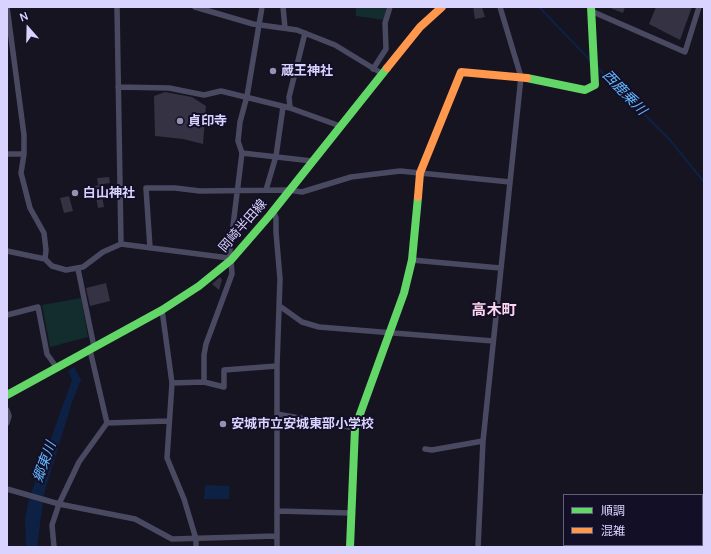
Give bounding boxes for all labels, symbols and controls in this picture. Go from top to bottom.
north arrow [8,8,48,48]
text: N [17,8,30,25]
place label: 蔵王神社 [281,63,333,79]
marker: 蔵王神社 [268,66,278,76]
water label: 西鹿乗川 [599,67,649,119]
place label: 貞印寺 [188,113,227,129]
marker: 貞印寺 [175,116,185,126]
place label: 白山神社 [83,185,135,201]
marker: 白山神社 [70,188,80,198]
street label: 岡崎半田線 [216,196,270,256]
district label: 高木町 [472,302,516,320]
place label: 安城市立安城東部小学校 [231,416,374,432]
marker: 安城市立安城東部小学校 [218,419,228,429]
water label: 郷東川 [30,439,60,485]
legend [563,494,703,546]
text: 順調 [601,502,625,519]
text: 混雑 [601,522,625,539]

